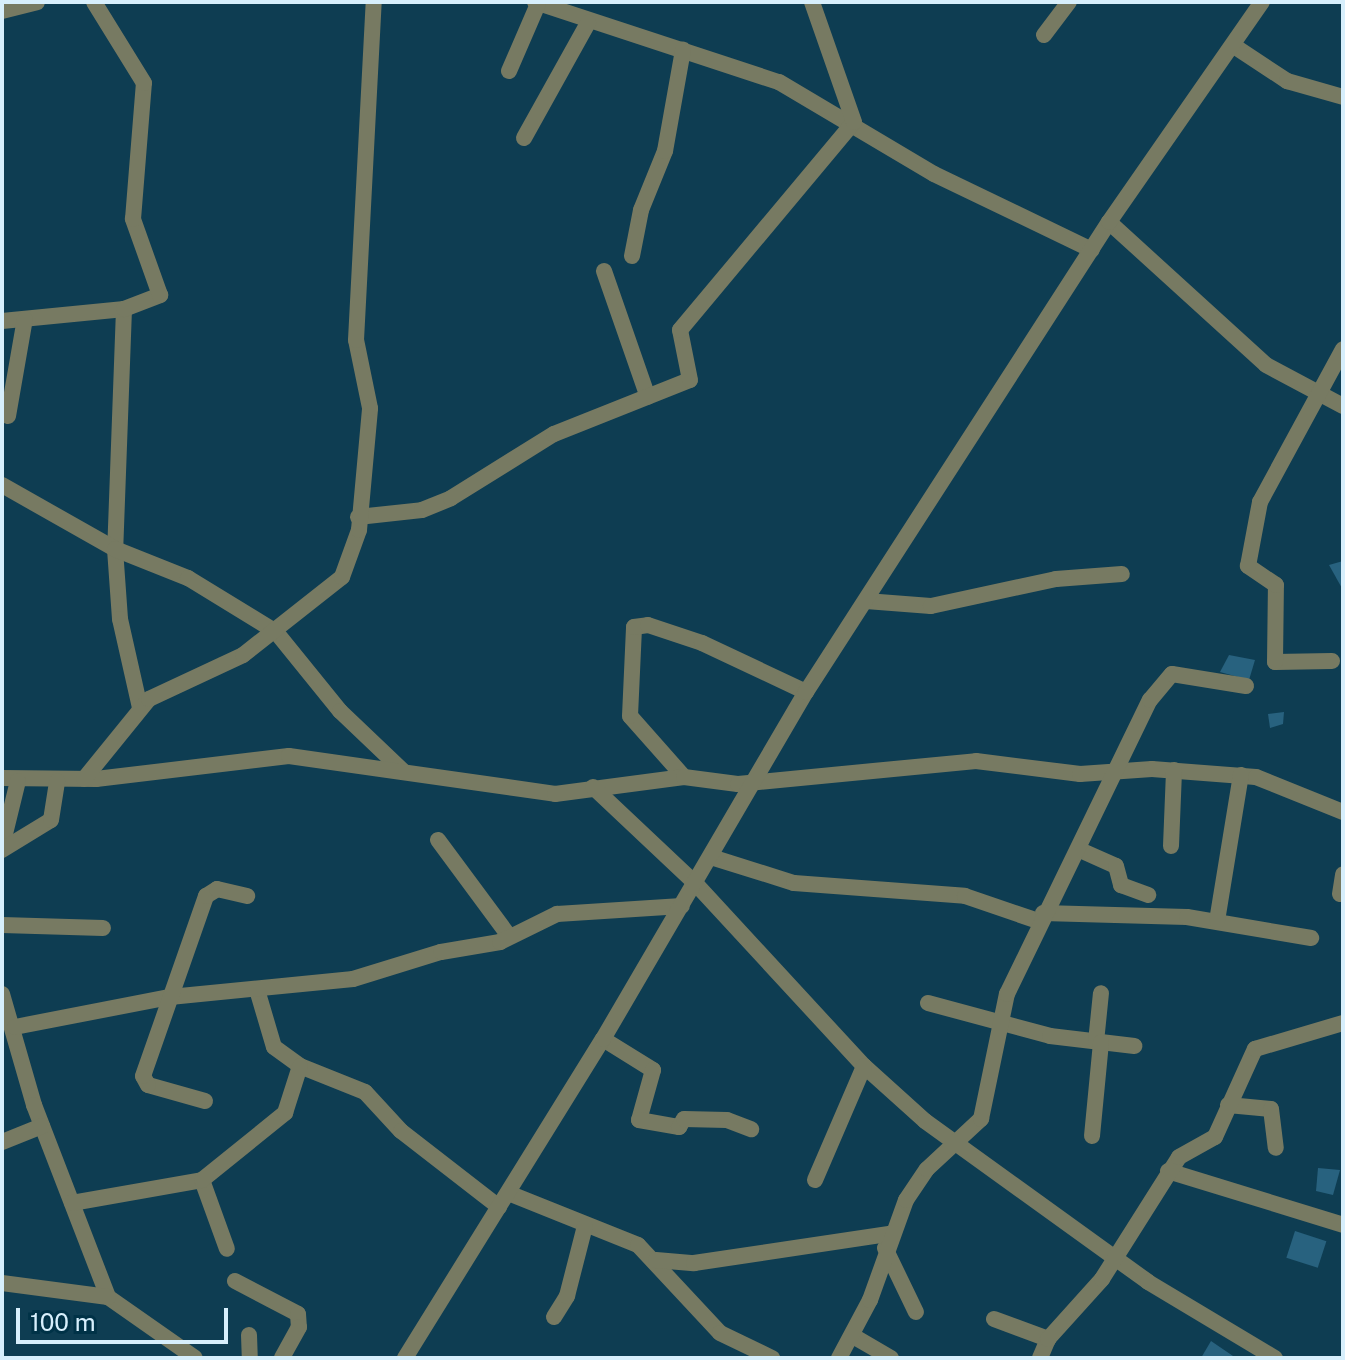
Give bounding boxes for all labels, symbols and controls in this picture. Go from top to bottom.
scale bar [20,1292,232,1342]
text: 100 m [30,1308,96,1336]

